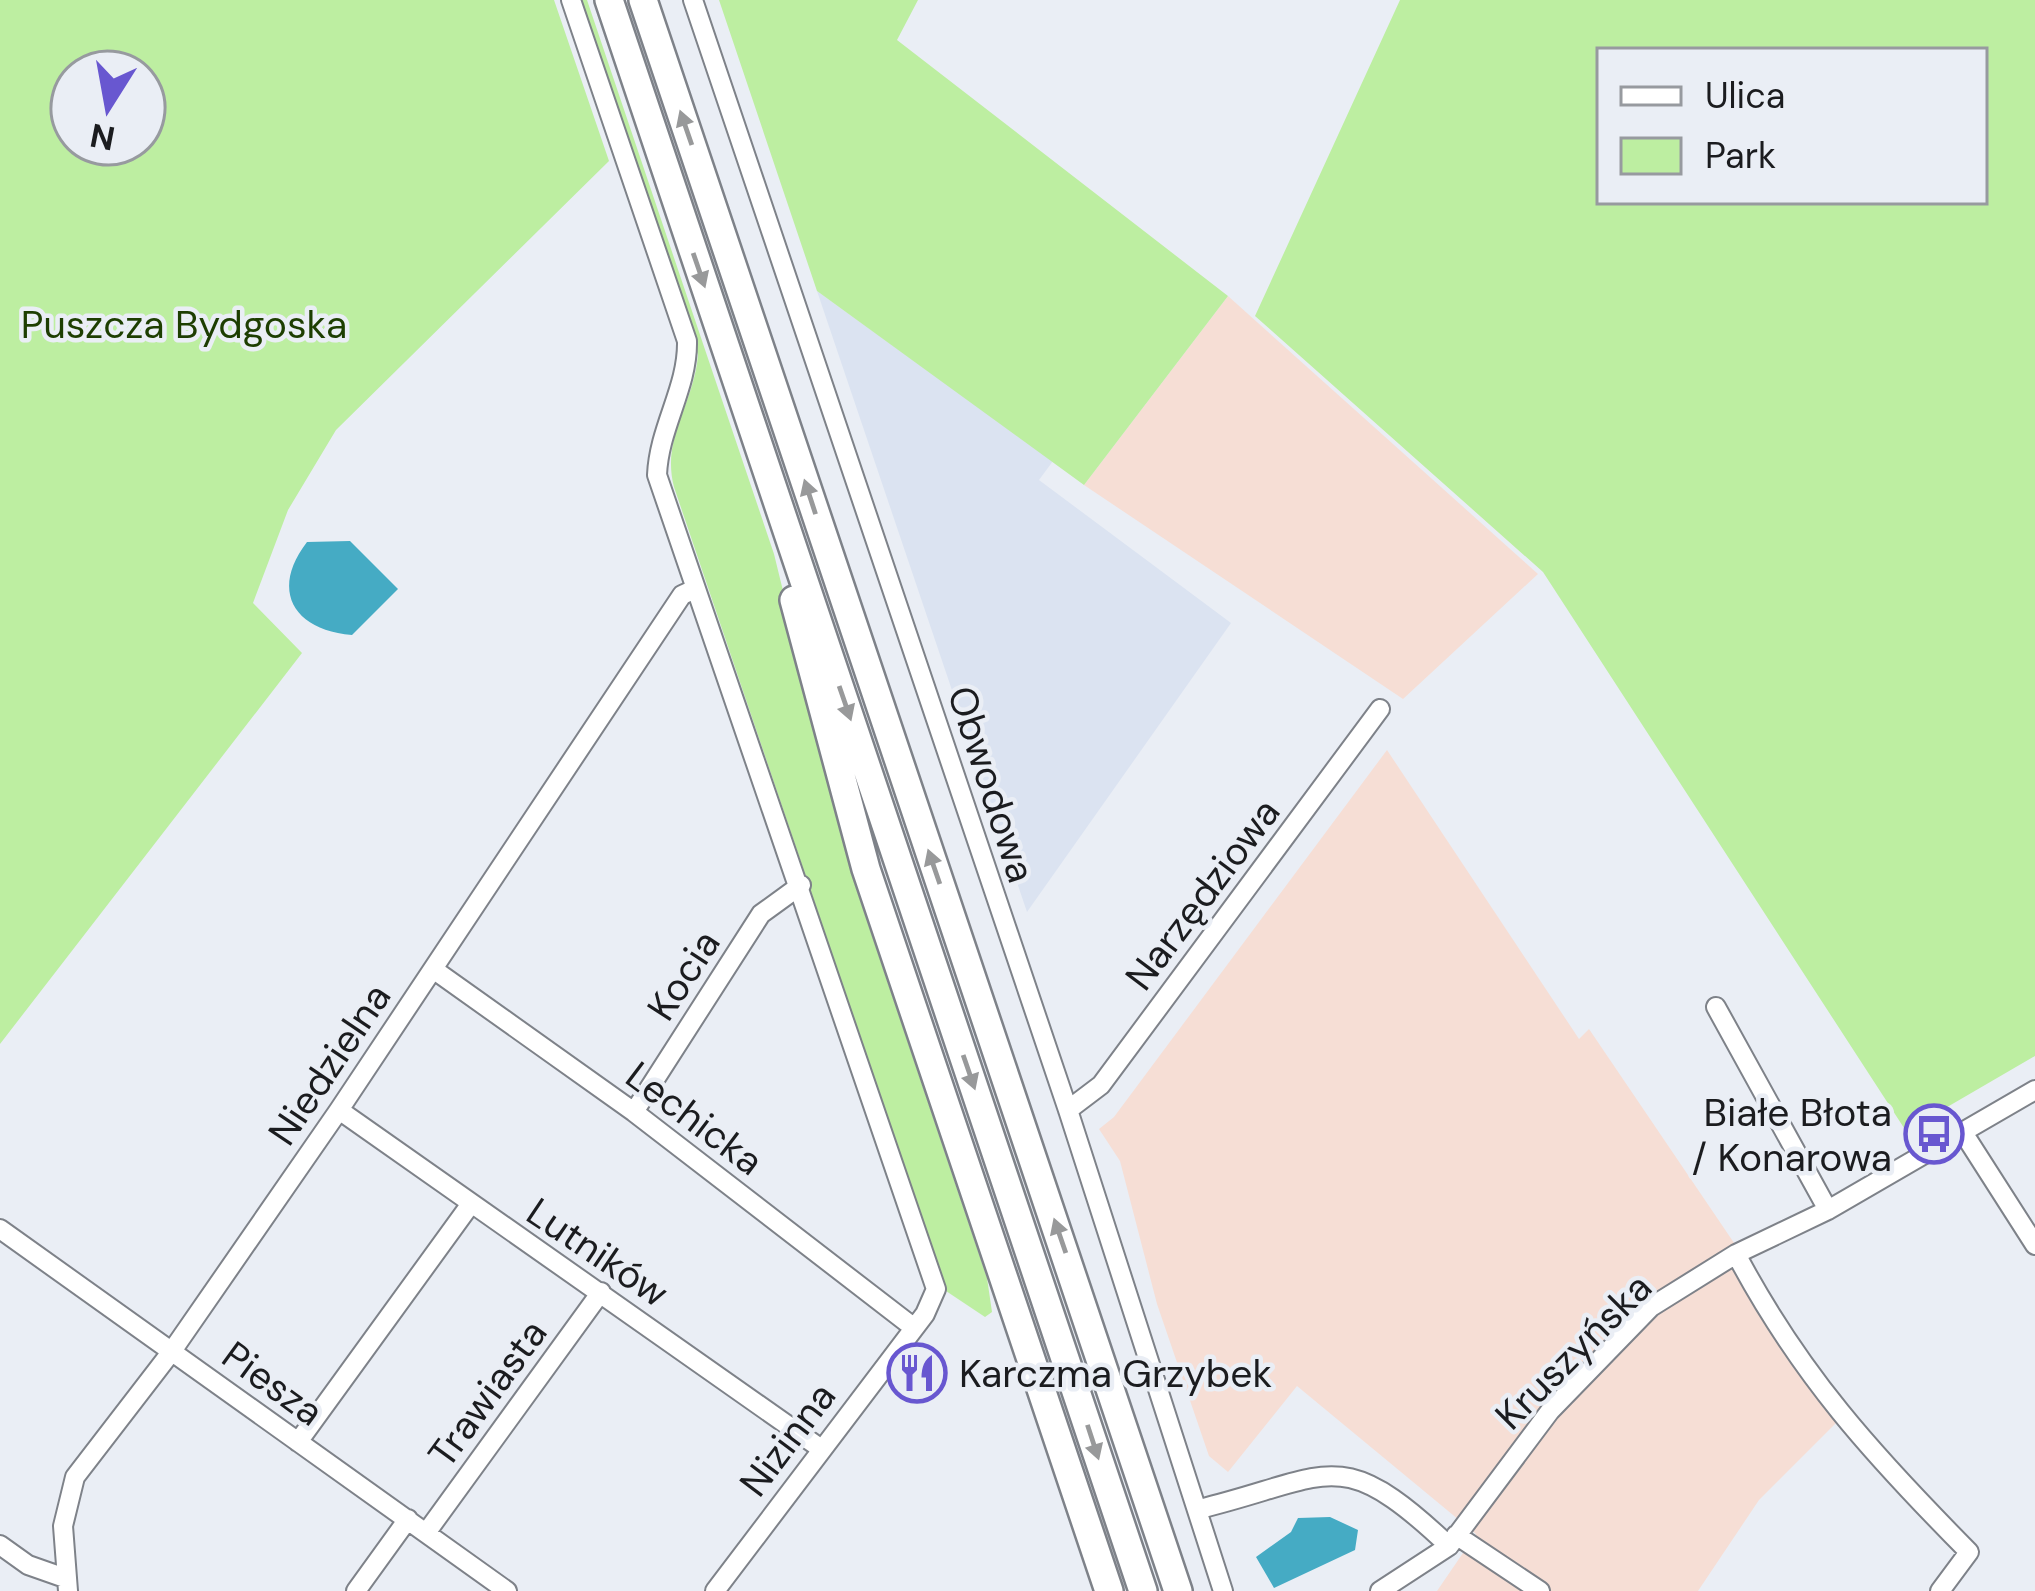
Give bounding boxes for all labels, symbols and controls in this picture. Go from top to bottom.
north arrow [48,48,168,168]
legend [1597,48,1987,204]
text: Ulica [1705,72,1785,119]
one-way arrow [676,110,694,146]
text: N [86,114,118,160]
text: Park [1705,132,1776,179]
one-way arrow [691,252,710,289]
park label: Puszcza Bydgoska [21,299,347,350]
one-way arrow [800,478,819,515]
street label: Obwodowa [936,680,1047,889]
one-way arrow [837,685,855,721]
street label: Narzędziowa [1114,788,1291,1000]
one-way arrow [924,848,943,885]
street label: Kocia [635,920,731,1030]
street label: Niedzielna [257,974,402,1155]
street label: Lechicka [616,1050,774,1187]
one-way arrow [961,1055,980,1091]
place label: Białe Błota / Konarowa [1692,1087,1892,1183]
bus stop icon: Białe Błota / Konarowa [1903,1103,1965,1165]
street label: Lutników [517,1186,678,1318]
one-way arrow [1050,1218,1068,1254]
street label: Kruszyńska [1484,1262,1663,1441]
street label: Trawiasta [417,1309,558,1477]
street label: Piesza [212,1330,333,1437]
restaurant icon: Karczma Grzybek [886,1342,948,1404]
place label: Karczma Grzybek [959,1348,1272,1399]
street label: Nizinna [728,1372,847,1506]
one-way arrow [1085,1424,1104,1461]

